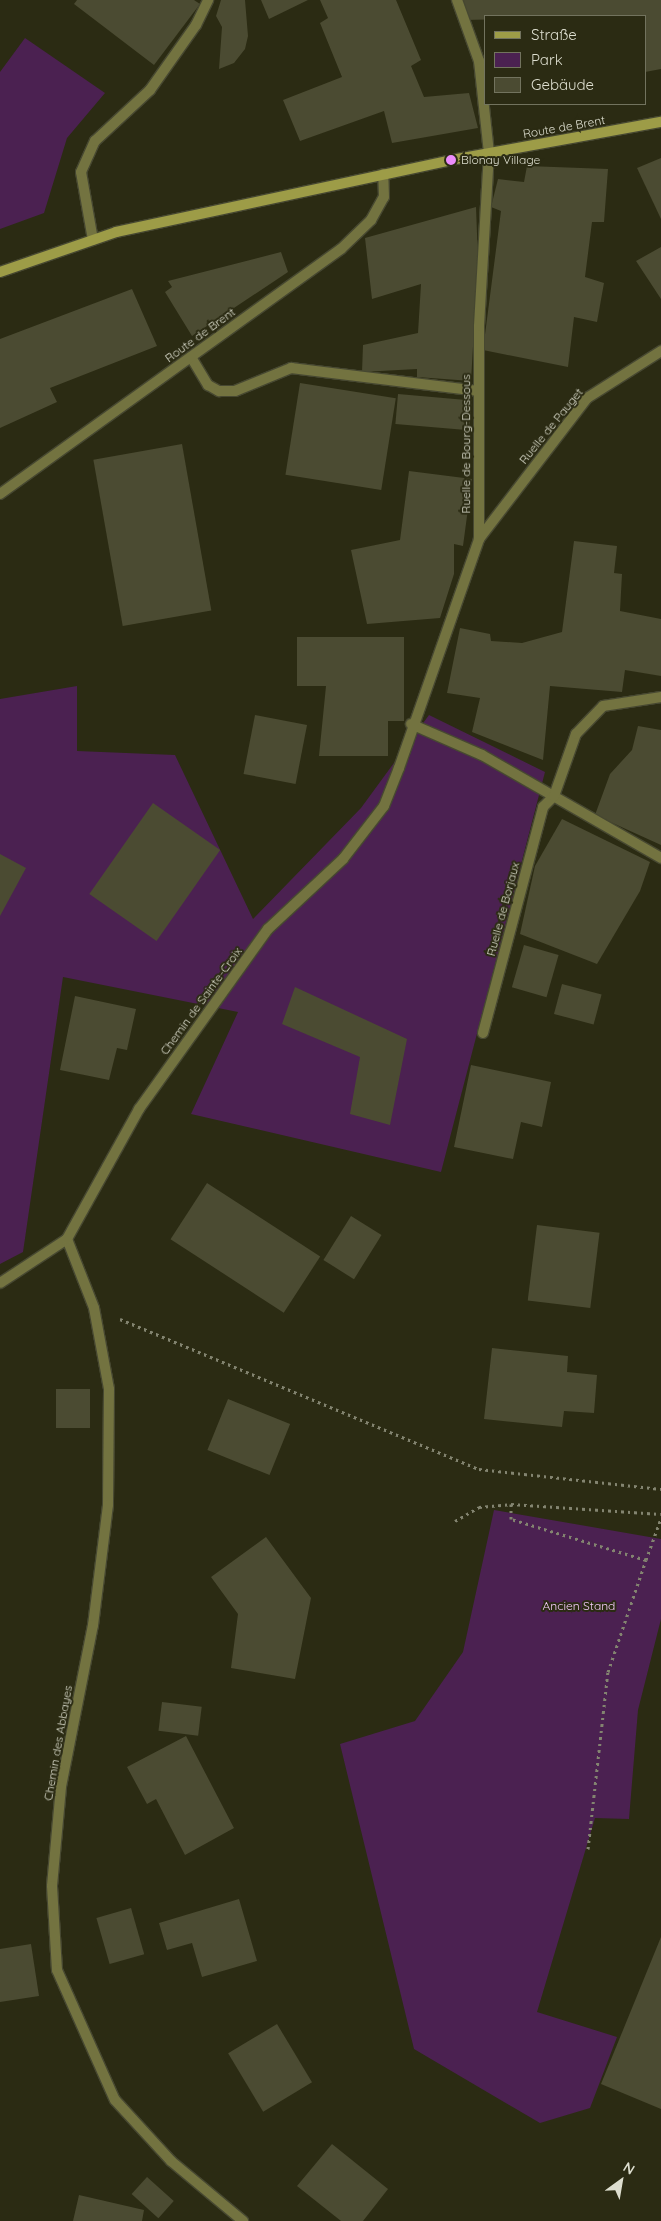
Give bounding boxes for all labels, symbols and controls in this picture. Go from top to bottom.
legend [483,15,646,105]
text: Straße [531,25,577,44]
text: Park [531,50,563,69]
text: Gebäude [531,75,594,94]
street label: Route de Brent [522,113,606,141]
place label: Blonay Village [461,153,540,167]
marker: Blonay Village [445,154,457,166]
street label: Route de Brent [162,305,238,365]
street label: Ruelle de Bourg-Dessous [459,374,473,514]
street label: Ruelle de Pauget [516,385,586,467]
street label: Ruelle de Borjaux [484,860,522,958]
street label: Chemin de Sainte-Croix [157,944,245,1058]
park label: Ancien Stand [543,1599,615,1613]
street label: Chemin des Abbayes [41,1684,75,1802]
north arrow [596,2156,646,2206]
text: N [620,2158,638,2179]

